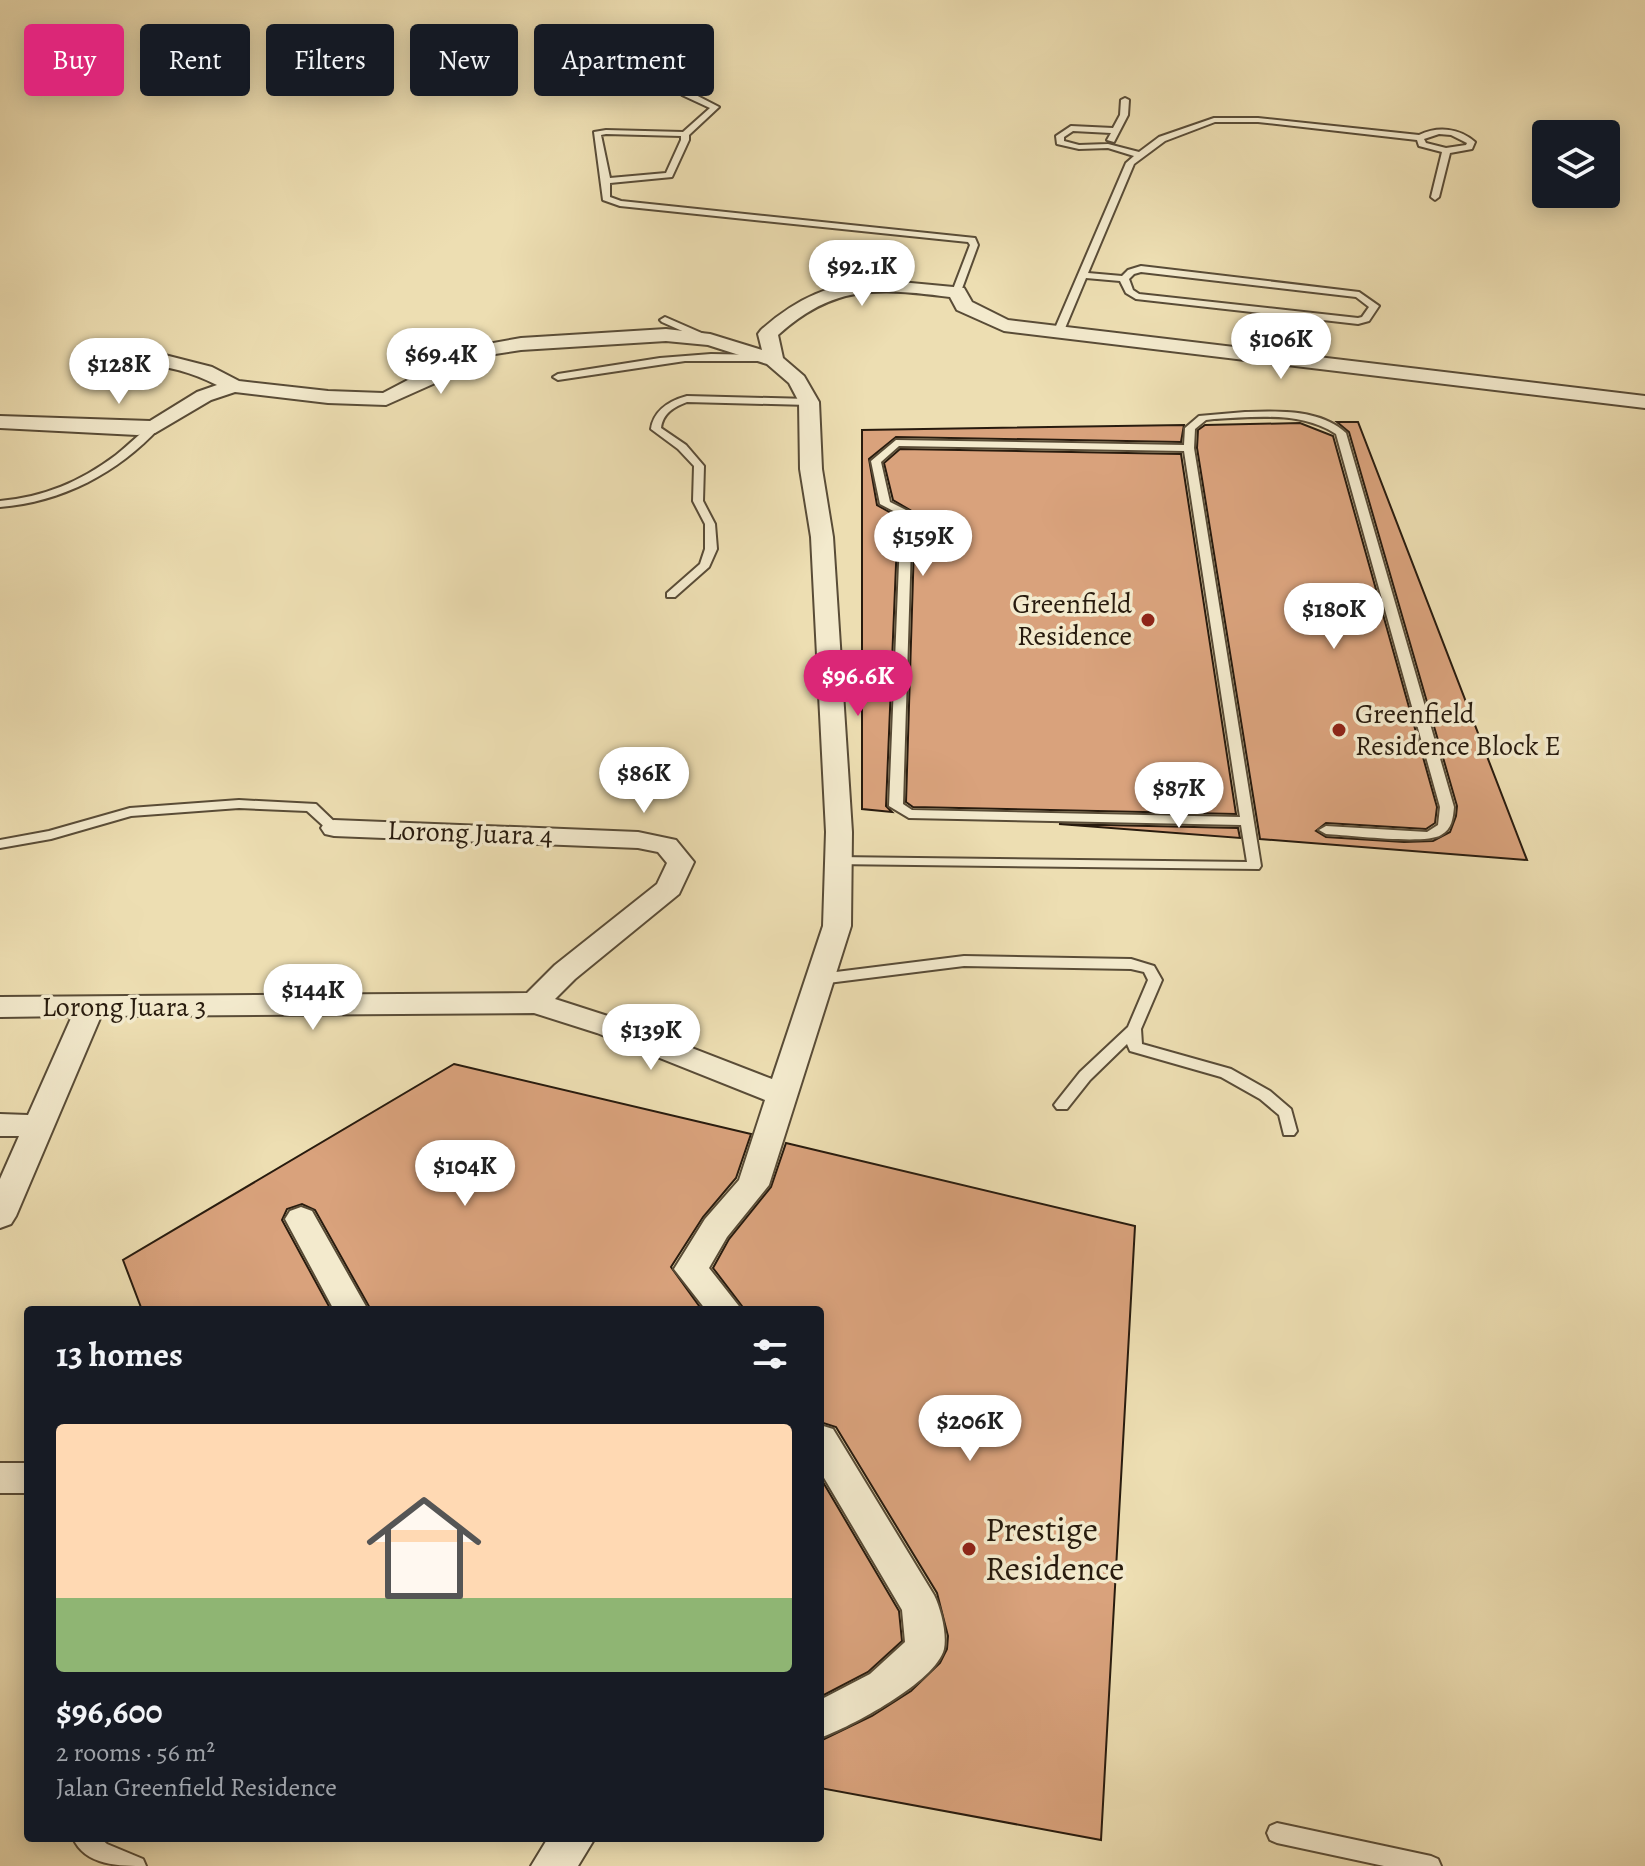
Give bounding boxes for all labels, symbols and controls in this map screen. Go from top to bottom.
chip: Buy [24,24,124,96]
chip: Rent [140,24,250,96]
chip: Filters [266,24,394,96]
chip: New [410,24,518,96]
chip: Apartment [534,24,714,96]
map controls [1532,120,1620,208]
button: layers [1532,120,1620,208]
pin: $92.1K [797,240,927,308]
text: $92.1K [827,248,897,283]
pin: $106K [1225,313,1337,381]
text: $106K [1249,321,1313,356]
pin: $69.4K [376,328,506,396]
text: $69.4K [405,336,477,371]
pin: $128K [63,338,175,406]
text: $128K [87,346,151,381]
pin: $159K [867,510,979,578]
text: $159K [892,518,954,553]
pin: $180K [1278,583,1390,651]
place label: Greenfield Residence [1012,585,1133,655]
text: $180K [1302,591,1366,626]
marker: Greenfield Residence [1139,611,1157,629]
pin: $96.6K [793,650,923,718]
text: $96.6K [822,658,894,693]
place label: Greenfield Residence Block E [1355,695,1561,765]
marker: Greenfield Residence Block E [1330,721,1348,739]
pin: $86K [597,747,691,815]
text: $86K [617,755,671,790]
pin: $87K [1132,762,1226,830]
text: $87K [1153,770,1205,805]
street label: Lorong Juara 4 [387,811,553,855]
pin: $144K [257,964,369,1032]
text: $144K [282,972,344,1007]
street label: Lorong Juara 3 [42,988,206,1026]
pin: $139K [595,1004,707,1072]
text: $139K [620,1012,682,1047]
pin: $104K [409,1140,521,1208]
text: $104K [433,1148,497,1183]
text: 13 homes [56,1331,183,1378]
icon: filters [748,1332,792,1376]
pin: $206K [914,1395,1026,1463]
text: $206K [937,1403,1003,1438]
icon: home [352,1476,496,1620]
place label: Prestige Residence [985,1506,1125,1592]
marker: Prestige Residence [960,1540,978,1558]
text: $96,600 [56,1688,163,1735]
text: 2 rooms · 56 m² [56,1735,215,1770]
text: Jalan Greenfield Residence [56,1770,337,1805]

